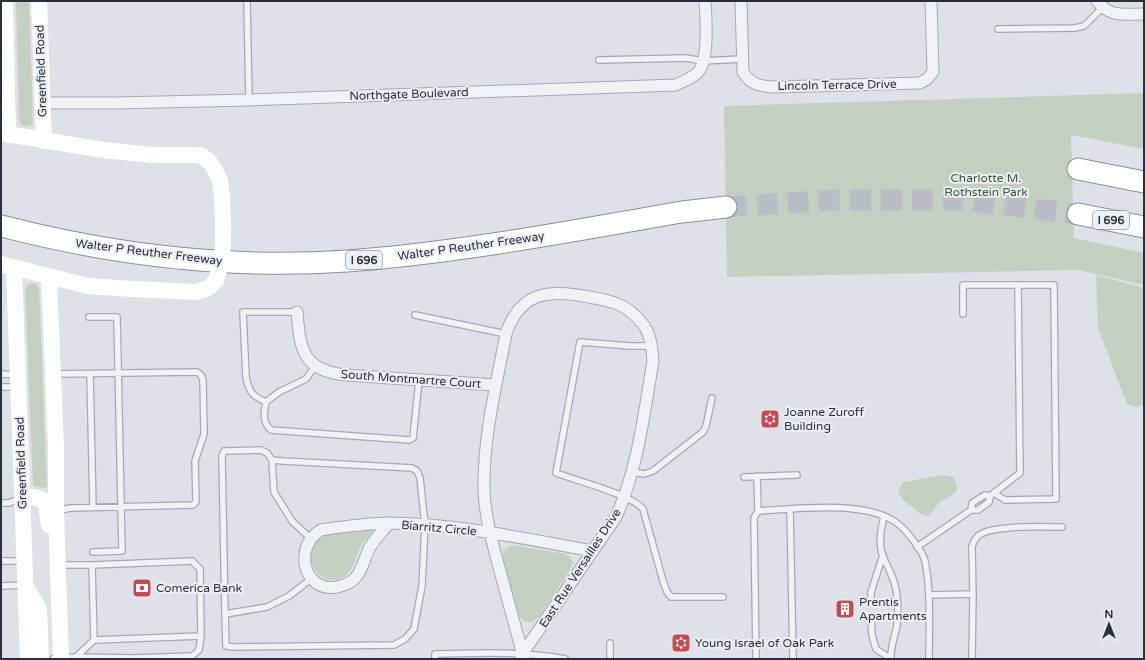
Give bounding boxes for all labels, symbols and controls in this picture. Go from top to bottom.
street label: Greenfield Road [32,25,50,117]
street label: Lincoln Terrace Drive [777,77,897,93]
street label: Northgate Boulevard [349,85,469,103]
park label: Charlotte M. Rothstein Park [944,171,1028,199]
road number: I 696 [1093,211,1129,229]
street label: Walter P Reuther Freeway [397,229,546,263]
street label: Walter P Reuther Freeway [75,236,224,268]
road number: I 696 [346,251,382,269]
street label: South Montmartre Court [340,367,482,391]
place label: Joanne Zuroff Building [784,405,865,433]
synagogue icon: Joanne Zuroff Building [759,408,781,430]
street label: Greenfield Road [12,417,30,509]
street label: East Rue Versailles Drive [536,506,624,630]
street label: Biarritz Circle [401,518,478,538]
bank icon: Comerica Bank [131,577,153,599]
place label: Comerica Bank [156,581,242,595]
place label: Prentis Apartments [859,595,927,623]
building icon: Prentis Apartments [834,598,856,620]
north arrow [1089,604,1129,644]
text: N [1105,608,1113,621]
synagogue icon: Young Israel of Oak Park [670,632,692,654]
place label: Young Israel of Oak Park [695,636,835,650]

